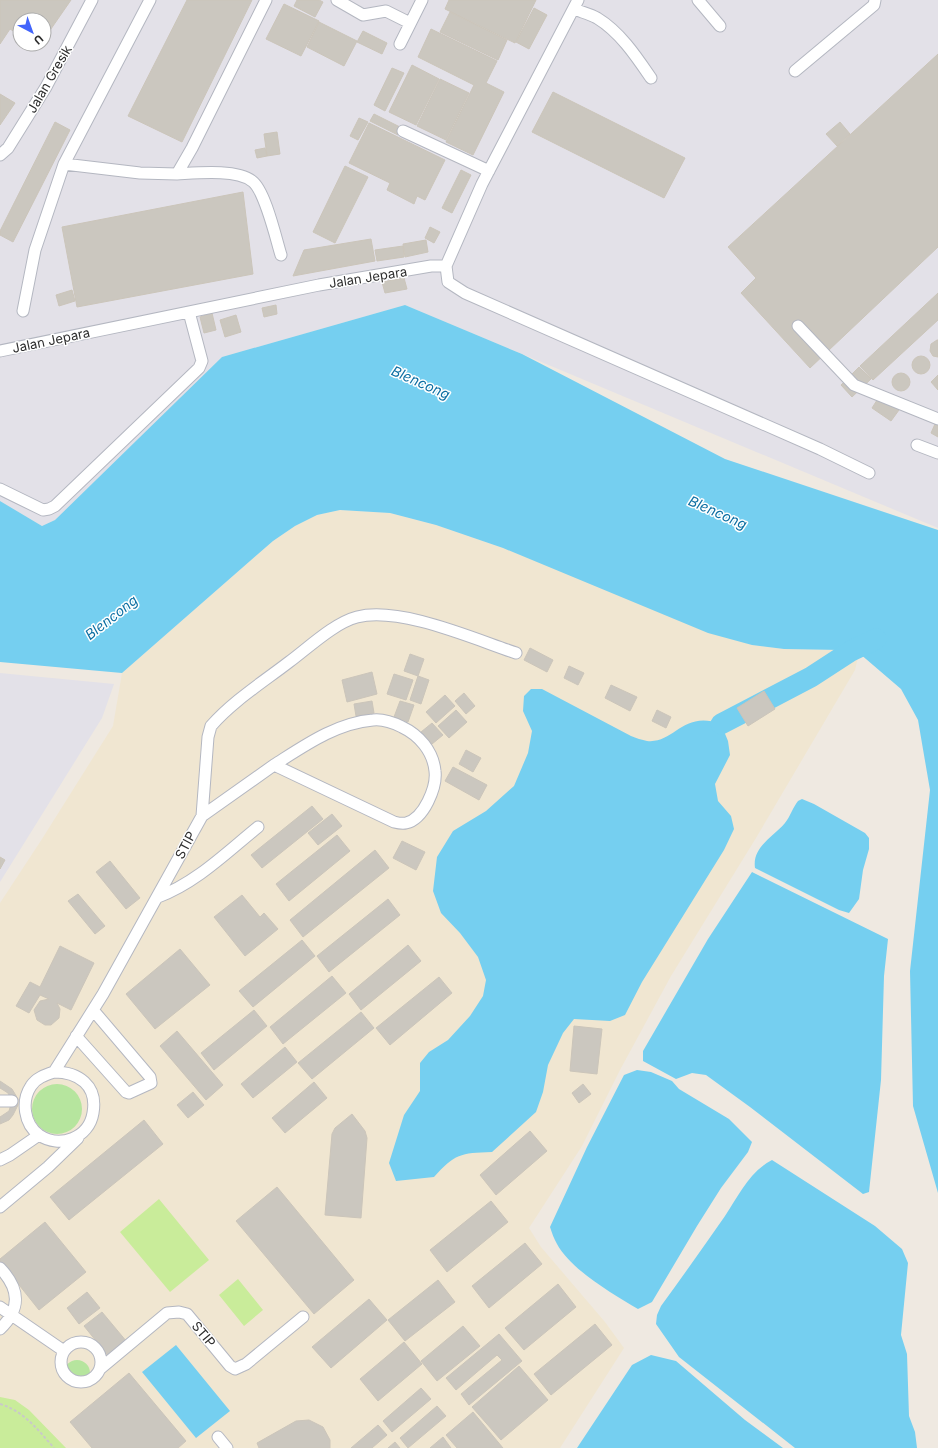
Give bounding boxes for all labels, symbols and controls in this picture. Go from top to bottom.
north arrow [12,12,52,52]
text: U [31,32,46,47]
street label: Jalan Gresik [23,42,75,116]
street label: Jalan Jepara [328,263,408,291]
street label: Jalan Jepara [11,324,91,356]
water label: Blencong [389,362,453,403]
water label: Blencong [686,492,750,533]
water label: Blencong [81,591,141,643]
street label: STIP [171,829,199,861]
street label: STIP [189,1318,219,1350]

